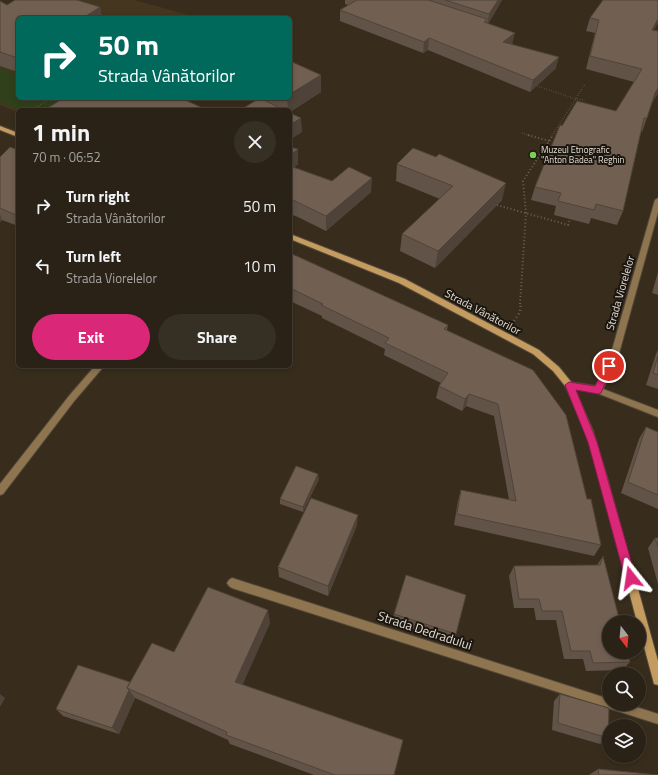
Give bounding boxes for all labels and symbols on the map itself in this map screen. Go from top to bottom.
place label: Muzeul Etnografic "Anton Badea" Reghin [541,143,624,166]
marker: Muzeul Etnografic "Anton Badea" Reghin [528,150,538,160]
street label: Strada Viorelelor [602,254,638,332]
street label: Strada Vânătorilor [442,285,524,339]
pin [592,349,626,383]
position arrow [610,557,652,599]
street label: Strada Dedradului [375,605,475,655]
north arrow [602,615,646,659]

